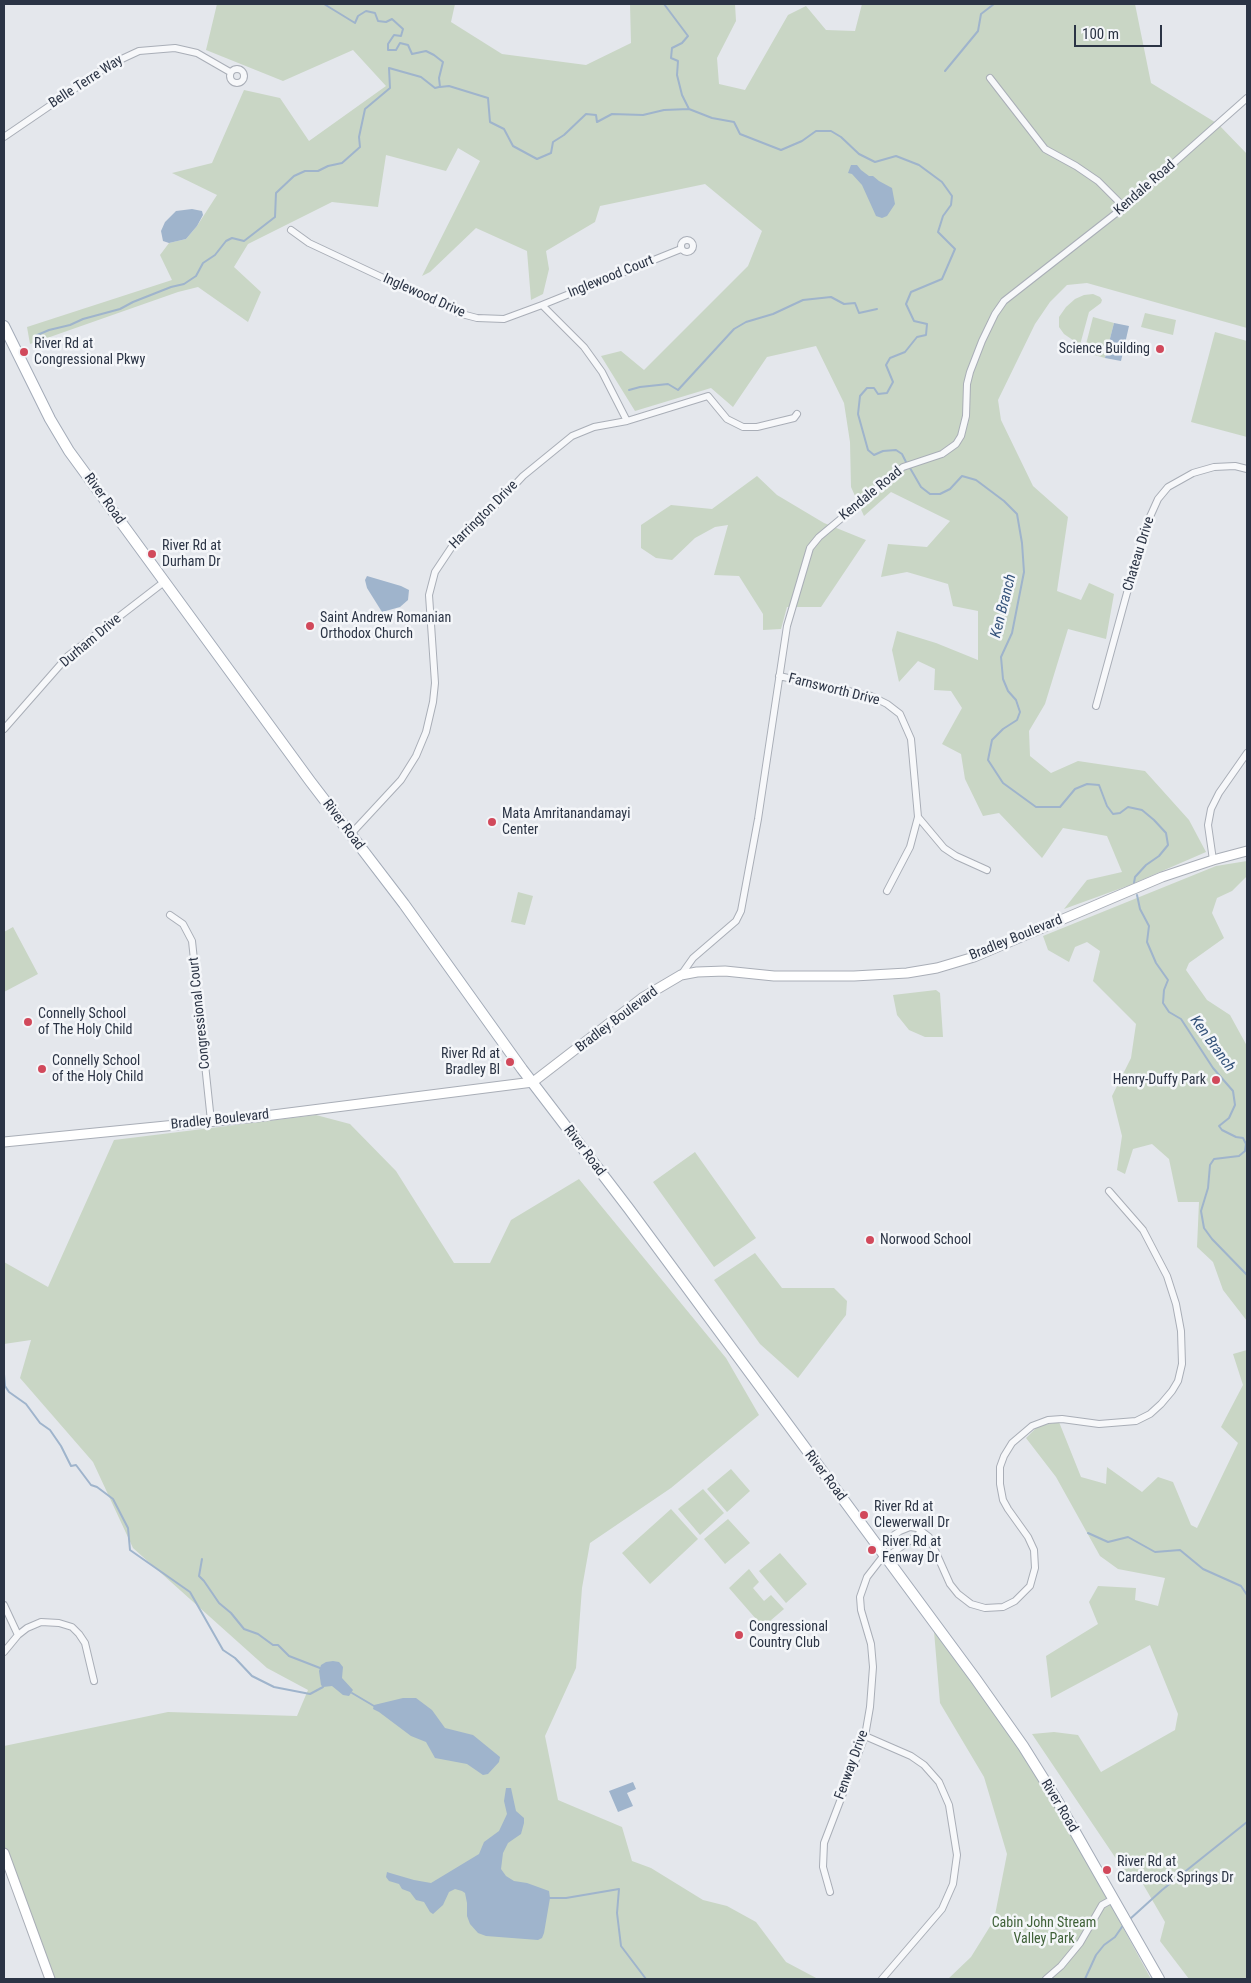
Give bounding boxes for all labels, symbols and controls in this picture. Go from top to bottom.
scale bar [1076,15,1164,47]
text: 100 m [1082,25,1119,43]
street label: Belle Terre Way [46,52,126,112]
street label: Kendale Road [1111,157,1179,219]
street label: Inglewood Court [566,252,656,302]
street label: Inglewood Drive [380,270,468,322]
place label: River Rd at Congressional Pkwy [34,336,145,368]
place label: Science Building [1059,341,1150,357]
marker: Science Building [1154,343,1166,355]
marker: River Rd at Congressional Pkwy [18,346,30,358]
street label: Kendale Road [836,464,906,524]
street label: River Road [80,470,128,528]
street label: Harrington Drive [446,477,522,553]
street label: Chateau Drive [1120,515,1158,593]
place label: River Rd at Durham Dr [162,538,221,570]
marker: River Rd at Durham Dr [146,548,158,560]
water label: Ken Branch [987,572,1021,640]
place label: Saint Andrew Romanian Orthodox Church [320,610,451,642]
street label: Durham Drive [57,611,125,671]
marker: Saint Andrew Romanian Orthodox Church [304,620,316,632]
street label: Farnsworth Drive [787,671,881,709]
street label: River Road [319,797,367,853]
place label: Mata Amritanandamayi Center [502,806,630,839]
marker: Mata Amritanandamayi Center [486,816,498,828]
street label: Bradley Boulevard [967,912,1065,964]
street label: Congressional Court [186,956,214,1070]
street label: Bradley Boulevard [572,984,662,1056]
place label: Connelly School of The Holy Child [38,1006,133,1038]
water label: Ken Branch [1186,1012,1238,1076]
marker: Connelly School of The Holy Child [22,1016,34,1028]
place label: River Rd at Bradley Bl [441,1046,500,1078]
place label: Connelly School of the Holy Child [52,1053,143,1086]
marker: River Rd at Bradley Bl [504,1056,516,1068]
marker: Connelly School of the Holy Child [36,1063,48,1075]
place label: Henry-Duffy Park [1113,1072,1206,1088]
marker: Henry-Duffy Park [1210,1074,1222,1086]
street label: Bradley Boulevard [170,1106,270,1134]
street label: River Road [560,1123,608,1179]
place label: Norwood School [880,1232,971,1248]
marker: Norwood School [864,1234,876,1246]
street label: River Road [801,1448,849,1504]
place label: River Rd at Clewerwall Dr [874,1499,949,1531]
marker: River Rd at Clewerwall Dr [858,1509,870,1521]
place label: River Rd at Fenway Dr [882,1534,941,1566]
marker: River Rd at Fenway Dr [866,1544,878,1556]
place label: Congressional Country Club [749,1619,828,1651]
marker: Congressional Country Club [733,1629,745,1641]
street label: Fenway Drive [832,1728,872,1802]
street label: River Road [1037,1777,1081,1835]
place label: River Rd at Carderock Springs Dr [1117,1854,1234,1886]
marker: River Rd at Carderock Springs Dr [1101,1864,1113,1876]
park label: Cabin John Stream Valley Park [992,1915,1096,1948]

